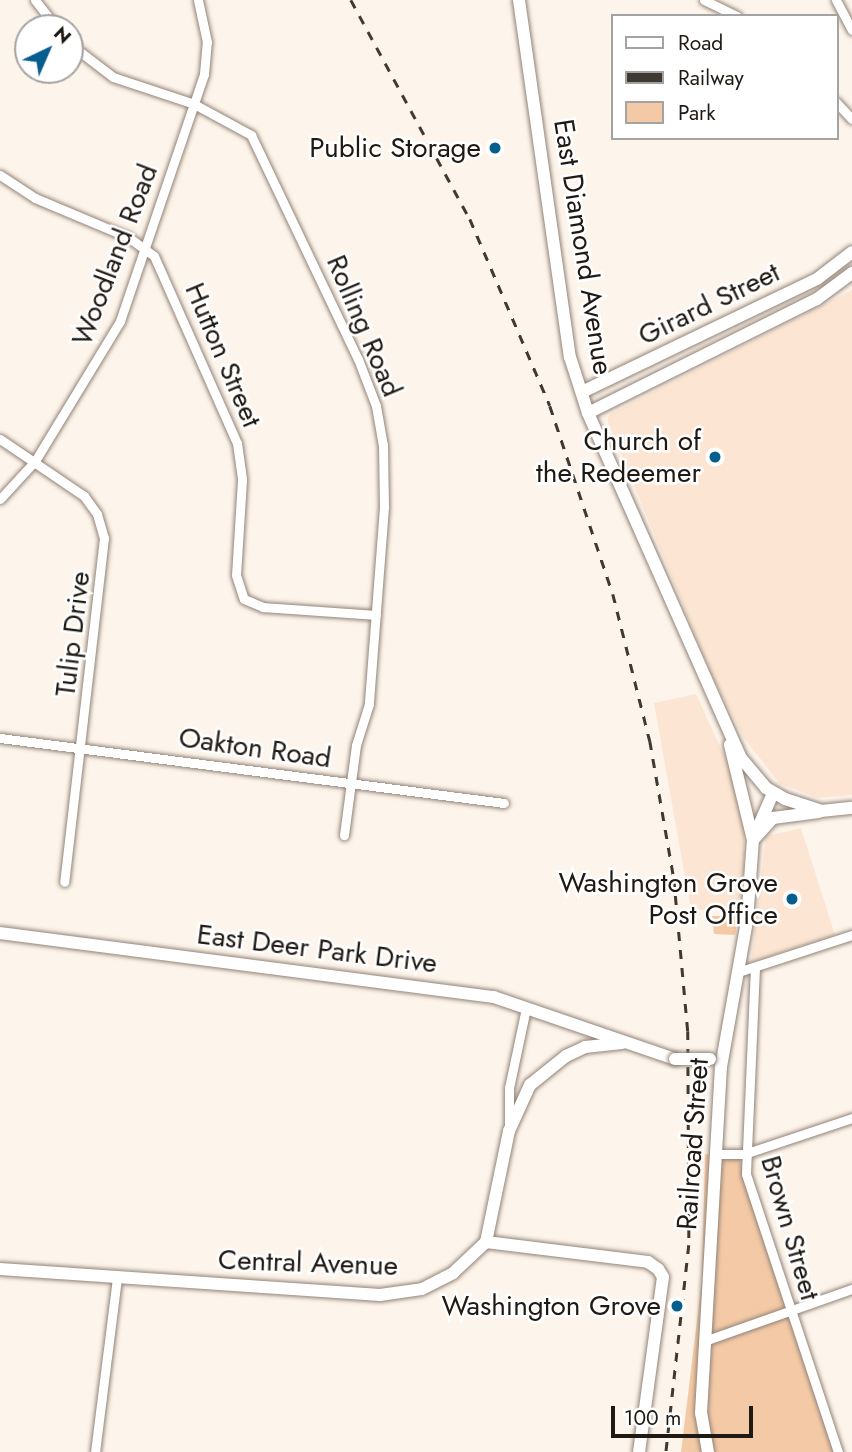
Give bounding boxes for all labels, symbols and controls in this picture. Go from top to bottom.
north arrow [14,14,84,84]
legend [610,14,838,140]
text: N [48,20,77,50]
text: Road [678,28,723,58]
text: Railway [678,63,744,93]
text: Park [678,98,715,128]
street label: East Diamond Avenue [546,117,620,377]
place label: Public Storage [309,131,481,165]
marker: Public Storage [487,140,503,156]
street label: Woodland Road [65,160,165,350]
street label: Rolling Road [319,250,409,402]
street label: Girard Street [633,255,785,353]
street label: Hutton Street [178,278,268,432]
place label: Church of the Redeemer [536,424,701,490]
marker: Church of the Redeemer [707,449,723,465]
street label: Tulip Drive [49,570,97,698]
street label: Oakton Road [177,721,333,775]
place label: Washington Grove Post Office [559,866,778,932]
marker: Washington Grove Post Office [784,891,800,907]
street label: East Deer Park Drive [195,918,439,980]
street label: Railroad Street [670,1057,716,1231]
street label: Brown Street [753,1152,827,1304]
street label: Central Avenue [217,1243,399,1283]
place label: Washington Grove [442,1289,661,1323]
marker: Washington Grove [667,1296,687,1316]
scale bar [614,1392,756,1436]
text: 100 m [624,1403,681,1433]

